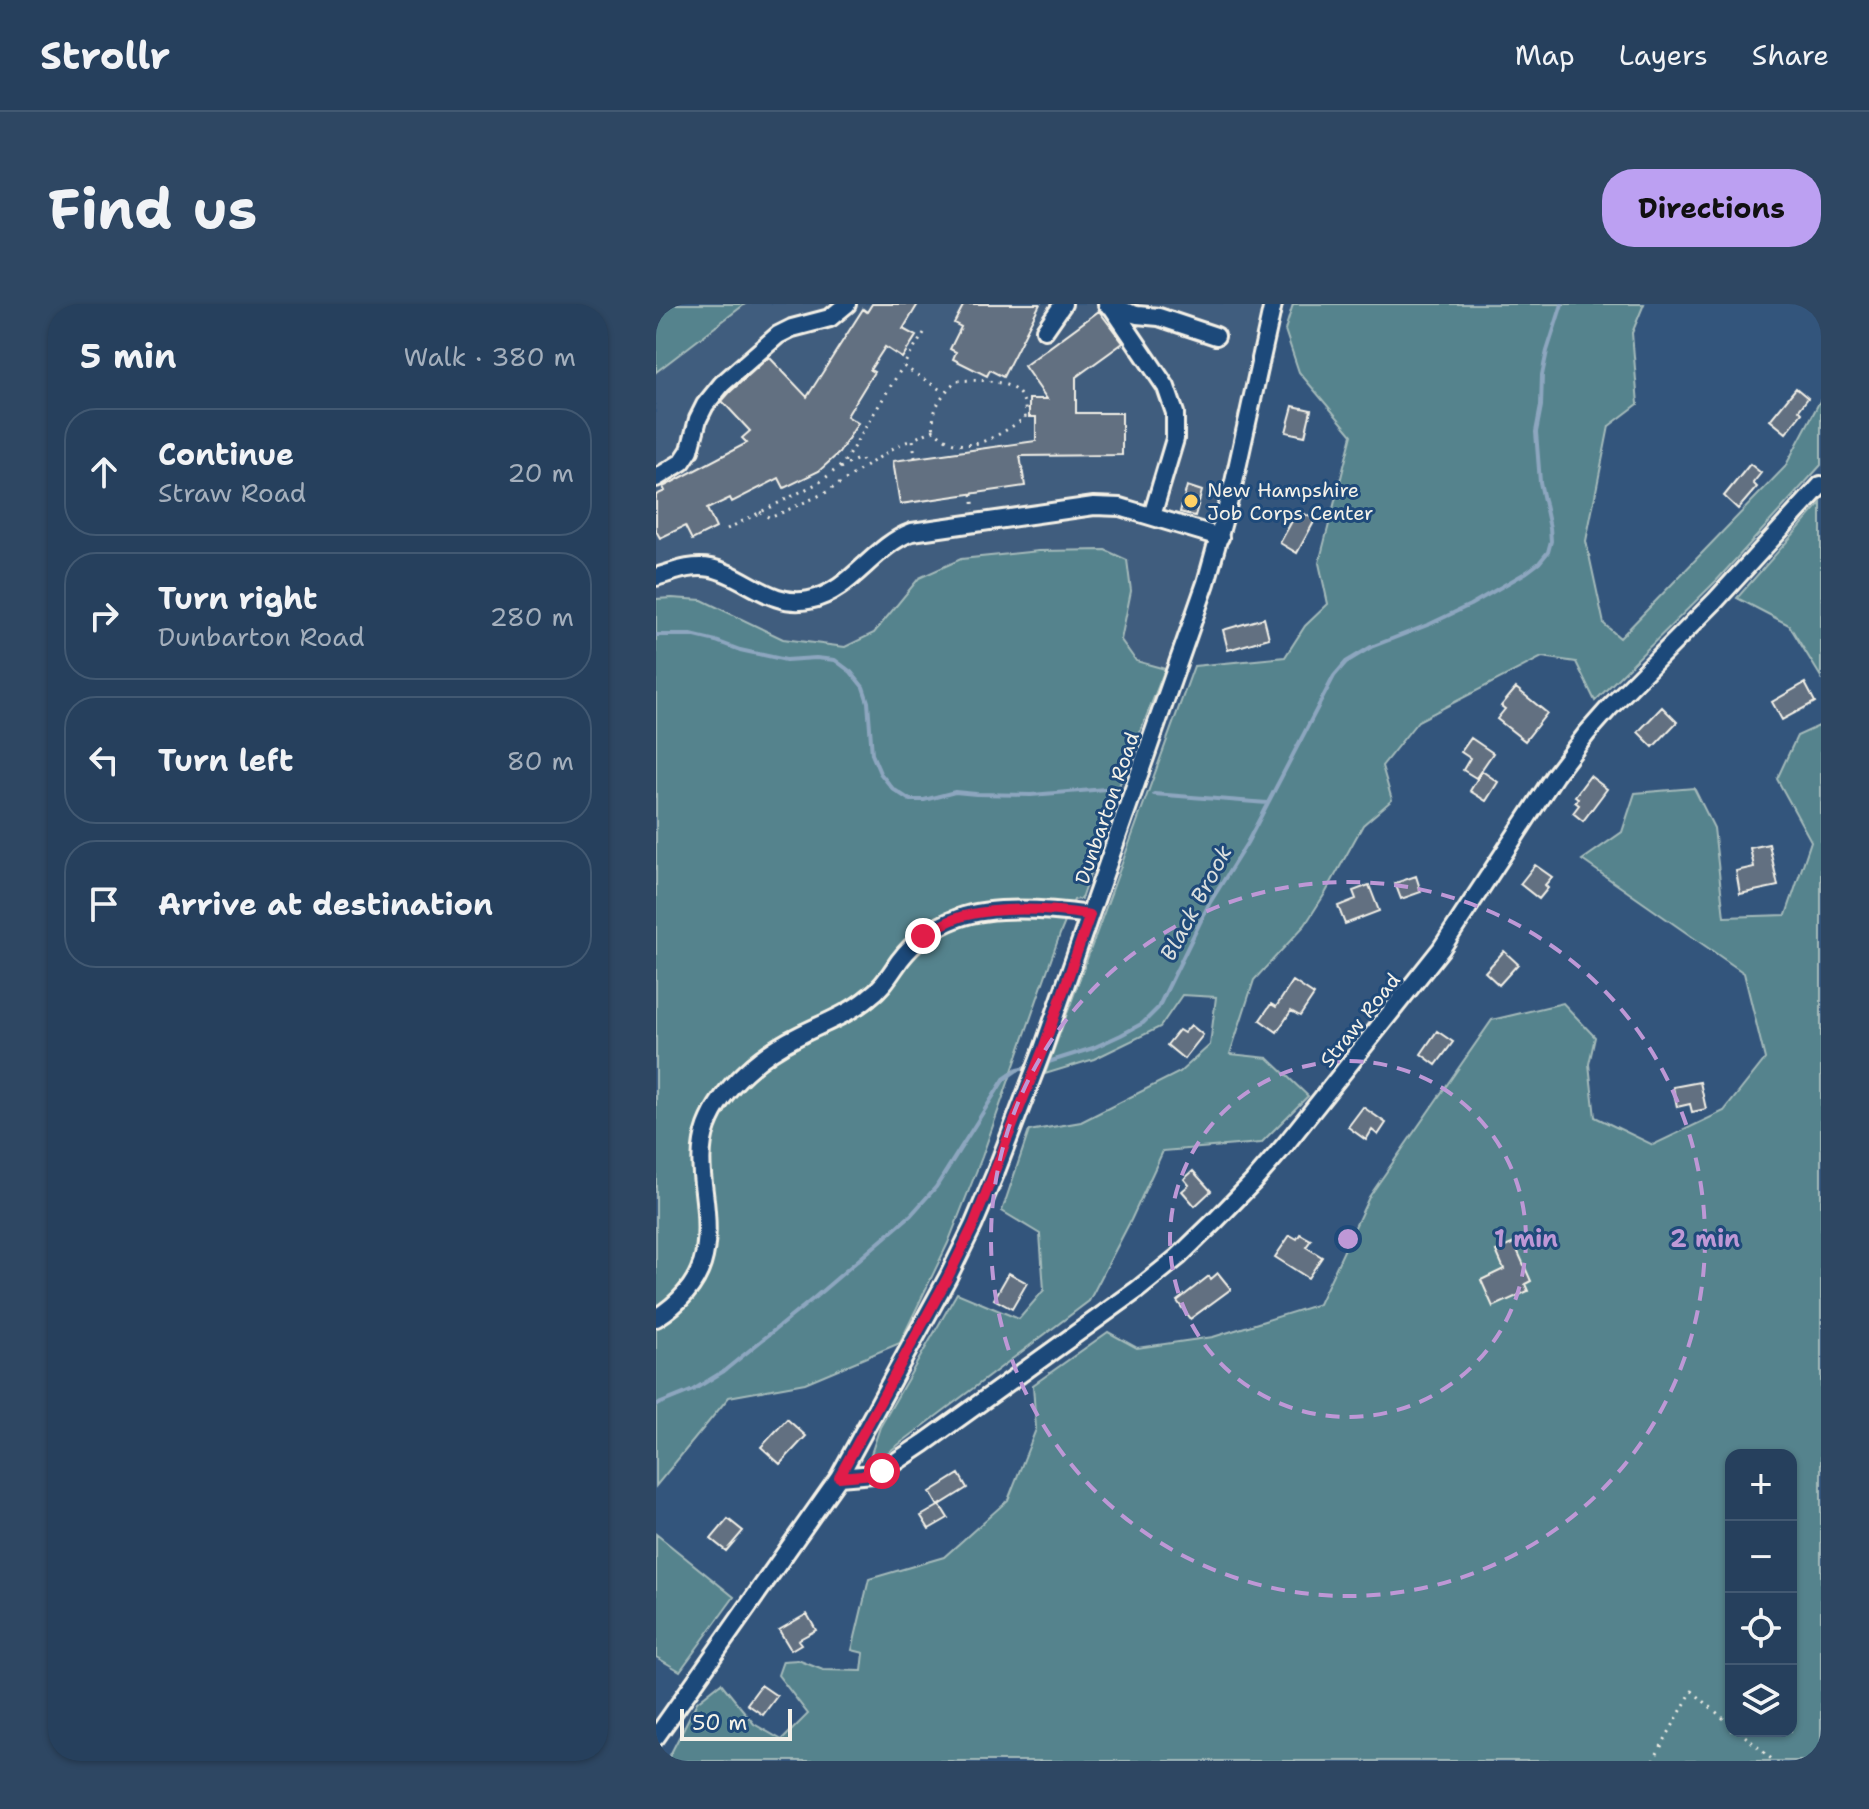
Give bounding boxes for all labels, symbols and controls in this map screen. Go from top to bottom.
text: Strollr [40,30,170,81]
text: Map [1515,36,1575,74]
text: Layers [1619,36,1708,74]
text: Share [1752,36,1829,74]
button: Directions [1602,169,1821,247]
text: Find us [48,171,257,246]
text: 5 min [80,333,177,379]
text: Walk · 380 m [403,339,576,374]
text: Continue [158,434,294,475]
icon: ahead [82,450,126,494]
text: 20 m [507,455,574,490]
text: Straw Road [158,475,306,510]
place label: New Hampshire Job Corps Center [1207,477,1374,526]
marker: New Hampshire Job Corps Center [1182,492,1200,510]
text: Turn right [158,578,317,619]
icon: right [82,594,126,638]
text: 280 m [489,599,574,634]
text: Dunbarton Road [158,619,365,654]
street label: Dunbarton Road [1069,728,1145,887]
icon: left [82,738,126,782]
text: Turn left [158,740,293,781]
text: 80 m [507,743,574,778]
water label: Black Brook [1153,840,1239,966]
icon: arrive [82,882,126,926]
text: Arrive at destination [158,884,493,925]
route end [905,918,941,954]
street label: Straw Road [1314,967,1406,1072]
text: 1 min [1494,1223,1558,1255]
text: 2 min [1670,1223,1740,1255]
centre of rings [1334,1225,1362,1253]
map controls [1725,1449,1797,1737]
button: + [1725,1449,1797,1521]
route start [864,1453,900,1489]
button: − [1725,1521,1797,1593]
button: locate [1725,1593,1797,1665]
button: layers [1725,1665,1797,1737]
scale bar [680,1705,792,1741]
text: 50 m [692,1708,747,1737]

